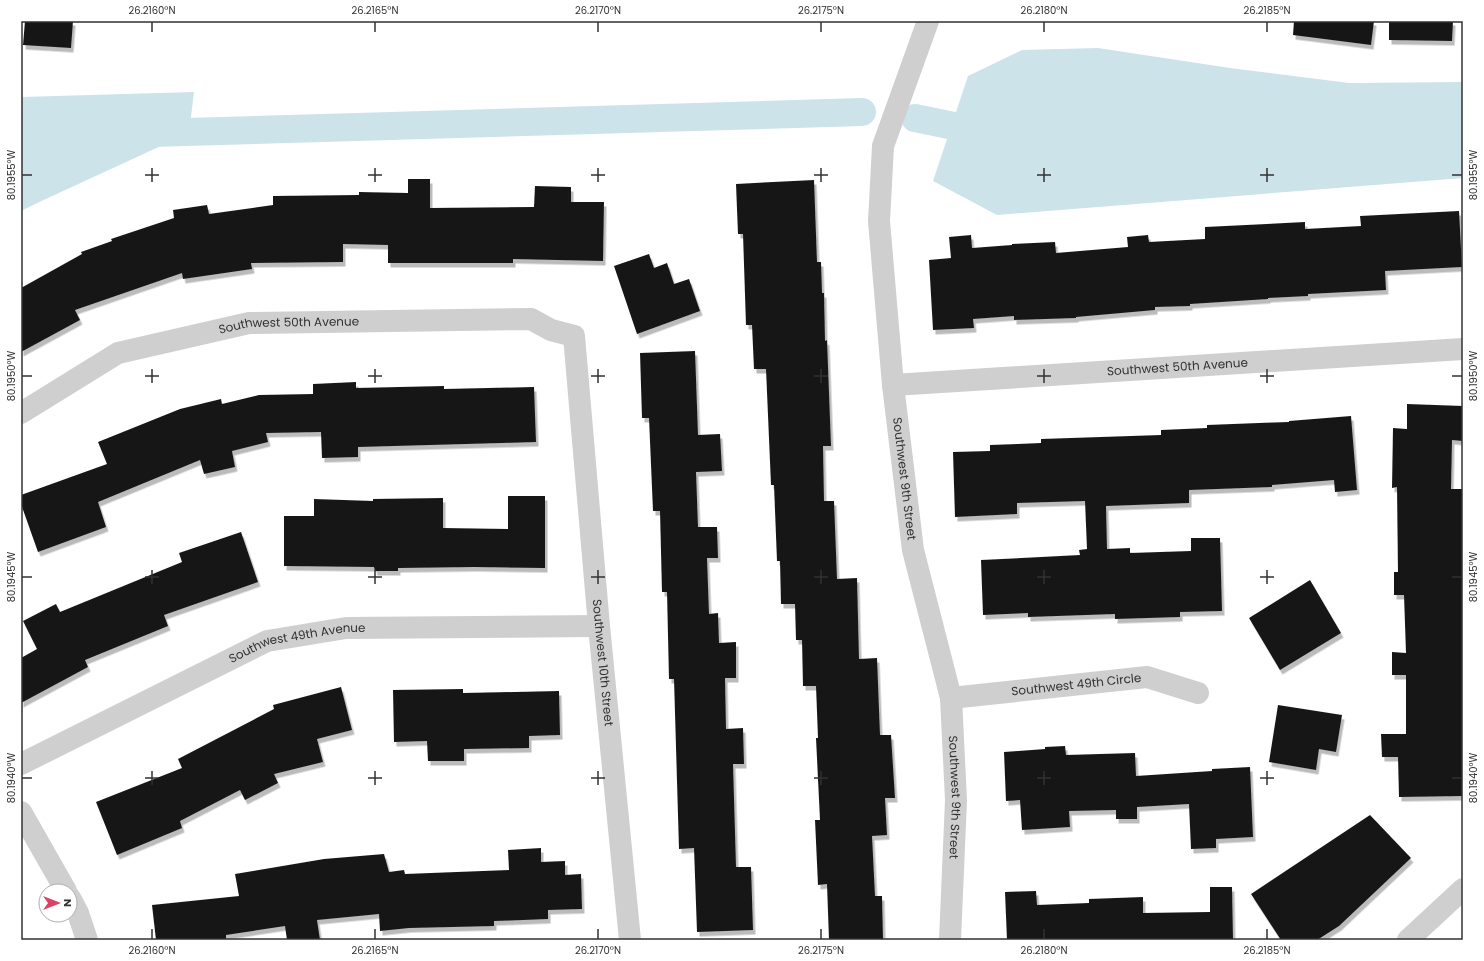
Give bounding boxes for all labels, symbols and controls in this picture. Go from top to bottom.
text: 26.2160°N [129,3,175,18]
text: 26.2165°N [352,3,398,18]
text: 26.2170°N [575,3,621,18]
text: 26.2175°N [798,3,844,18]
text: 26.2180°N [1021,3,1067,18]
text: 26.2185°N [1244,3,1290,18]
text: 80.1955°W [4,149,19,200]
text: 80.1955°W [1466,149,1481,200]
street label: Southwest 50th Avenue [217,312,359,338]
text: 80.1950°W [4,350,19,401]
text: 80.1950°W [1466,350,1481,401]
street label: Southwest 50th Avenue [1106,354,1248,379]
street label: Southwest 9th Street [889,416,921,541]
text: 80.1945°W [4,551,19,602]
text: 80.1945°W [1466,551,1481,602]
street label: Southwest 10th Street [589,598,618,727]
street label: Southwest 49th Avenue [226,619,366,667]
street label: Southwest 49th Circle [1010,669,1142,699]
street label: Southwest 9th Street [945,735,965,859]
text: 80.1940°W [4,752,19,803]
text: 80.1940°W [1466,752,1481,803]
north arrow [38,883,78,923]
text: N [60,899,76,907]
text: 26.2160°N [129,943,175,958]
text: 26.2165°N [352,943,398,958]
text: 26.2170°N [575,943,621,958]
text: 26.2175°N [798,943,844,958]
text: 26.2180°N [1021,943,1067,958]
text: 26.2185°N [1244,943,1290,958]

